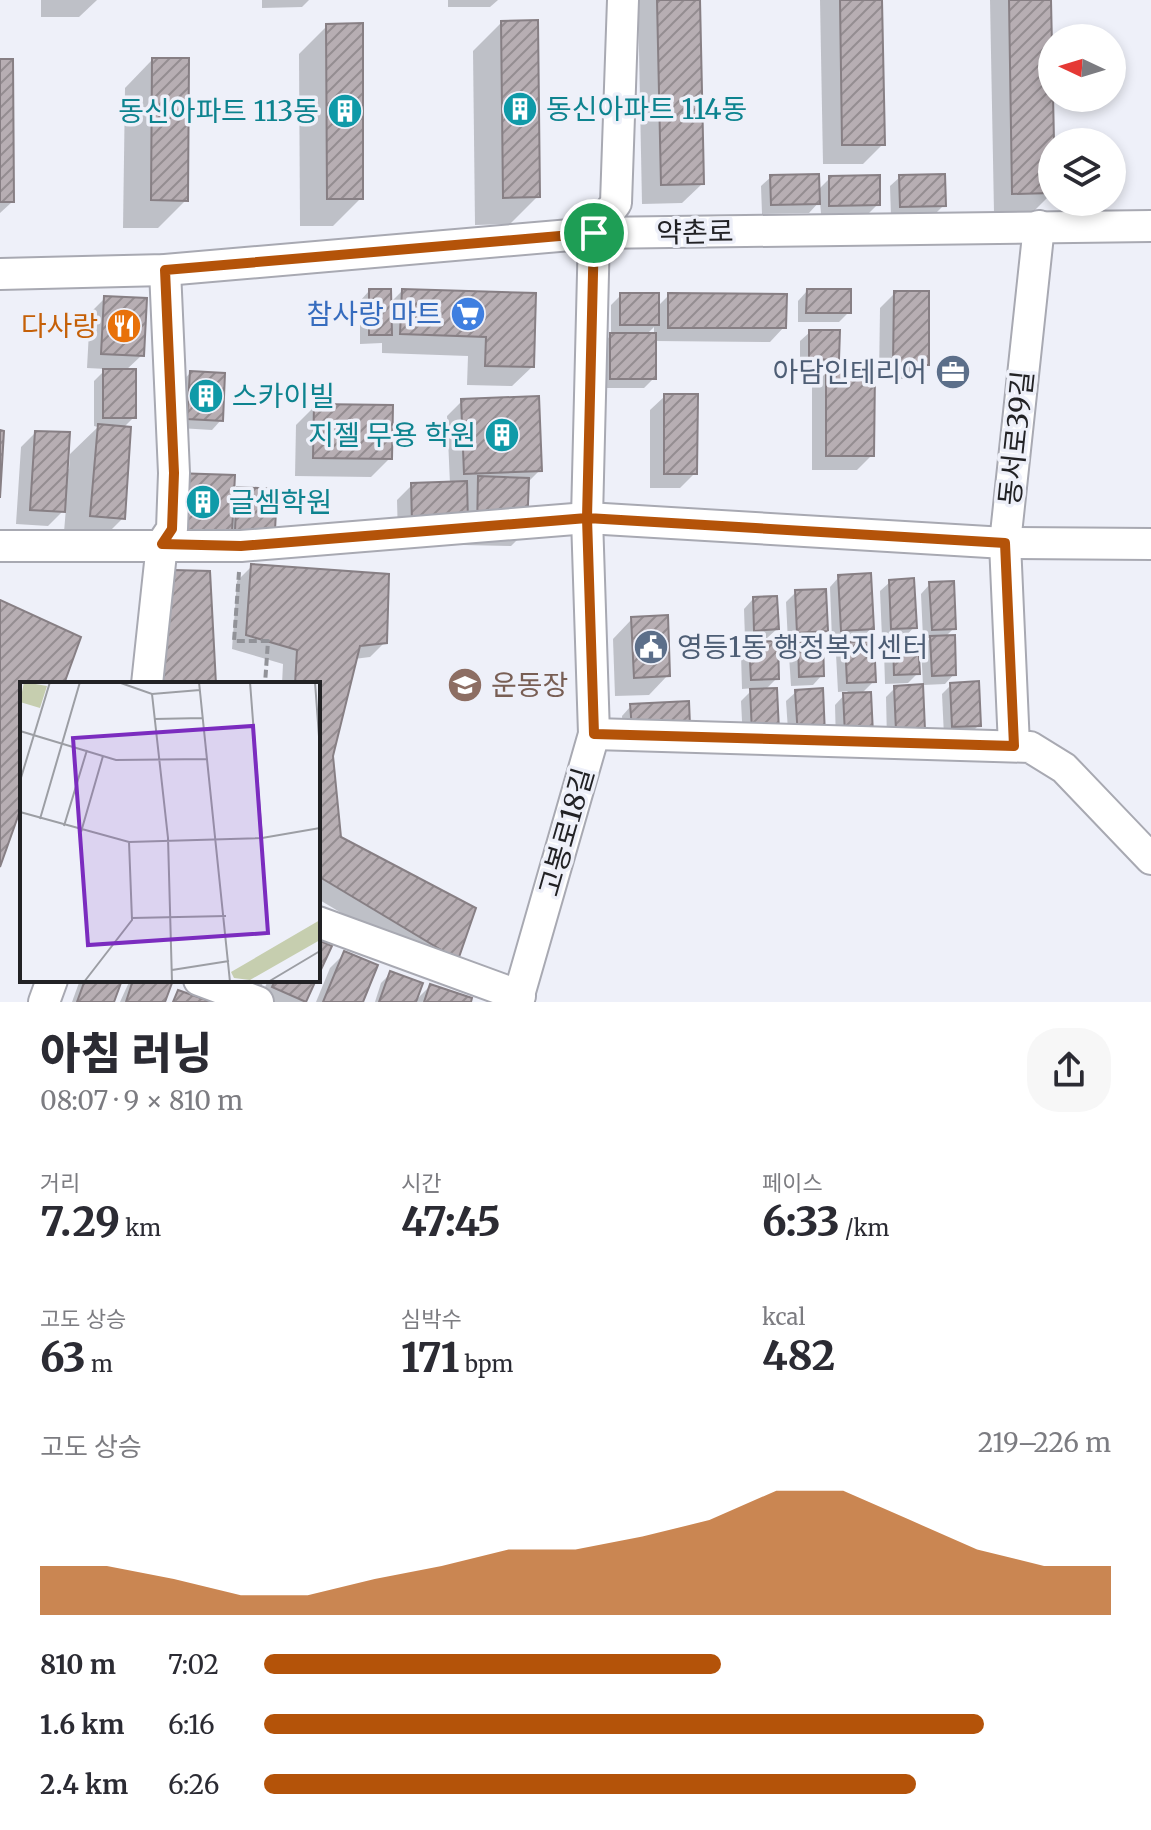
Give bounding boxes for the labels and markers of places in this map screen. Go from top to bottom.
building icon: 동신아파트 114동 [501,90,539,128]
place label: 동신아파트 114동 [546,91,747,127]
building icon: 동신아파트 113동 [326,92,364,130]
place label: 동신아파트 113동 [118,93,319,129]
pin [560,199,628,267]
supermarket icon: 참사랑 마트 [449,295,487,333]
place label: 참사랑 마트 [307,296,442,332]
restaurant icon: 다사랑 [105,307,143,345]
place label: 다사랑 [21,308,98,344]
office icon: 아담인테리어 [934,353,972,391]
place label: 아담인테리어 [772,354,927,390]
building icon: 스카이빌 [187,377,225,415]
place label: 스카이빌 [232,378,335,414]
building icon: 지젤 무용 학원 [483,416,521,454]
place label: 지젤 무용 학원 [308,417,476,453]
building icon: 글셈학원 [184,483,222,521]
place label: 글셈학원 [229,484,332,520]
public building icon: 영등1동 행정복지센터 [632,628,670,666]
place label: 영등1동 행정복지센터 [677,629,928,665]
school or university icon: 운동장 [446,666,484,704]
place label: 운동장 [491,667,568,703]

